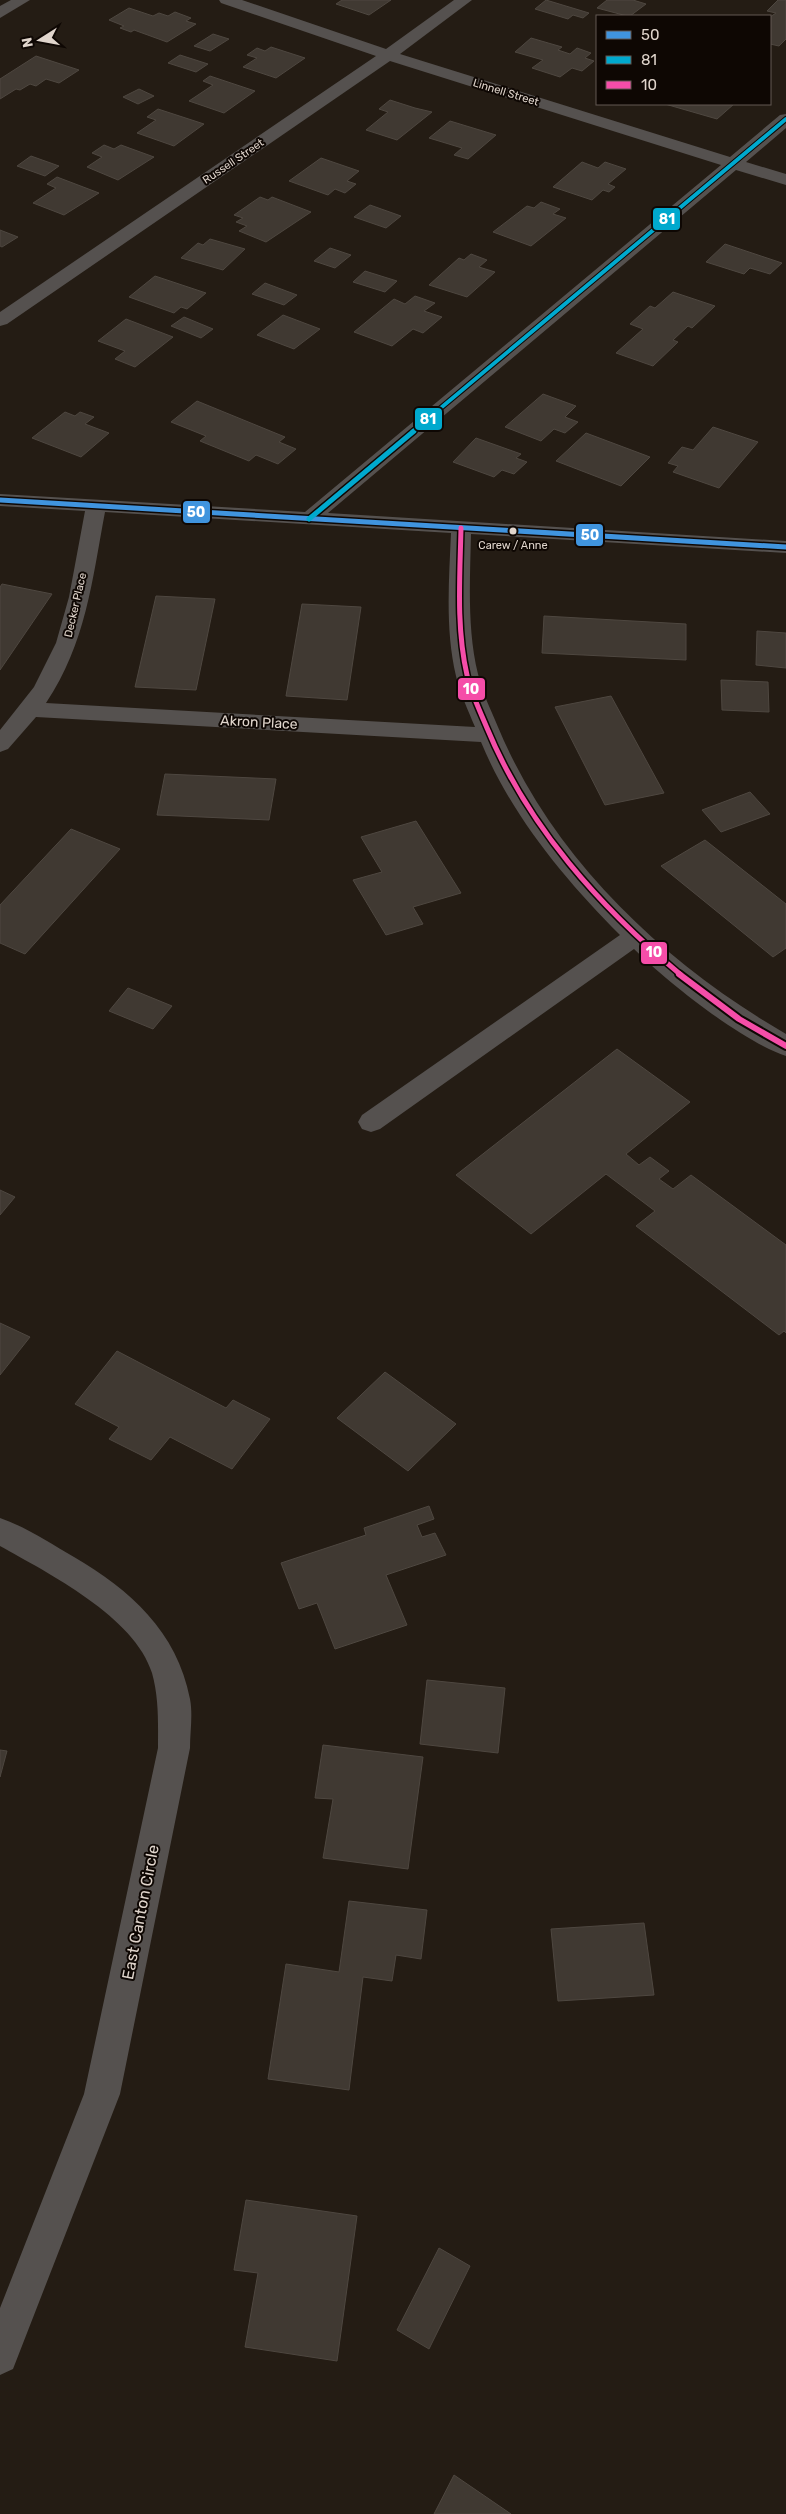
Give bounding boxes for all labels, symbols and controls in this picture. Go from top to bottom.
north arrow [15,15,65,65]
legend [596,15,771,105]
text: 50 [641,26,659,44]
text: N [18,36,37,49]
text: 81 [641,51,657,69]
street label: Linnell Street [471,76,541,109]
text: 10 [641,76,657,94]
street label: Russell Street [200,136,267,187]
line badge: 81 [652,207,681,231]
text: 81 [659,211,675,228]
line badge: 81 [414,407,443,431]
text: 81 [420,411,436,428]
line badge: 50 [182,500,211,524]
text: 50 [187,504,205,521]
line badge: 50 [575,523,604,547]
marker: Carew / Anne [508,526,518,536]
text: 50 [581,527,599,544]
place label: Carew / Anne [478,539,548,552]
street label: Decker Place [62,571,89,639]
line badge: 10 [457,677,486,701]
text: 10 [463,681,479,698]
street label: Akron Place [220,712,298,733]
line badge: 10 [640,941,668,965]
text: 10 [646,944,662,961]
street label: East Canton Circle [118,1843,163,1981]

